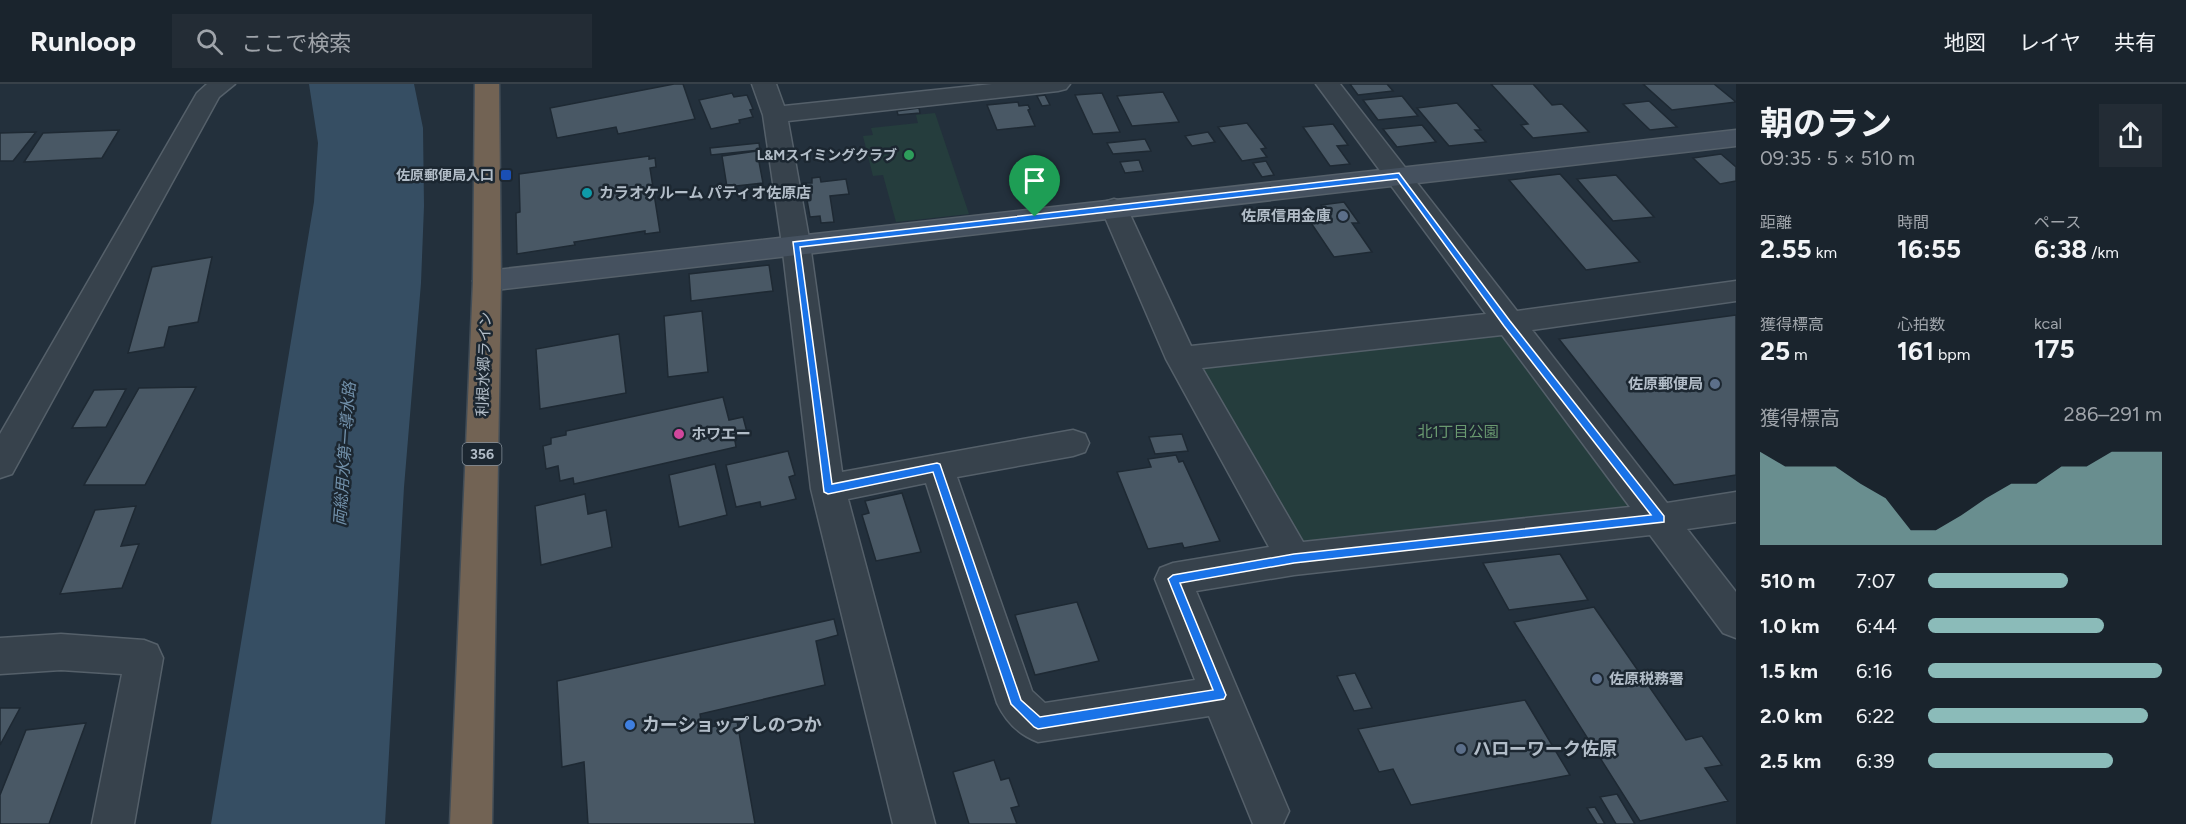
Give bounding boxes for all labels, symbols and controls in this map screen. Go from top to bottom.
search box [172,14,592,68]
text: Runloop [30,24,136,58]
icon: search [193,25,226,58]
text: ここで検索 [241,30,351,57]
text: 地図 [1944,30,1986,55]
text: レイヤ [2019,30,2081,55]
text: 共有 [2114,30,2156,55]
text: 朝のラン [1760,104,1892,143]
button: share [2099,104,2162,167]
text: 09:35 · 5 × 510 m [1760,146,1915,170]
place label: L&Mスイミングクラブ [757,147,897,164]
marker: L&Mスイミングクラブ [902,148,916,162]
pin [1009,155,1060,217]
icon: arrive [1018,164,1051,197]
place label: 佐原郵便局入口 [396,167,494,184]
marker: 佐原郵便局入口 [499,168,513,182]
place label: カラオケルーム パティオ佐原店 [599,184,811,202]
marker: カラオケルーム パティオ佐原店 [580,186,594,200]
place label: 佐原信用金庫 [1241,207,1331,225]
marker: 佐原信用金庫 [1336,209,1350,223]
text: 距離 [1760,213,1792,232]
text: 時間 [1897,213,1929,232]
text: ペース [2034,213,2081,232]
text: 2.55 [1760,233,1812,265]
text: 16:55 [1897,233,1961,265]
text: 6:38 [2034,233,2087,265]
text: km [1812,243,1837,262]
text: /km [2087,243,2119,262]
street label: 利根水郷ライン [473,311,495,417]
text: kcal [2034,314,2062,333]
text: 獲得標高 [1760,315,1824,334]
text: 心拍数 [1897,315,1945,334]
text: 175 [2034,333,2075,365]
text: 25 [1760,335,1790,367]
text: 161 [1897,335,1934,367]
text: m [1790,345,1808,364]
text: bpm [1934,345,1970,364]
place label: 佐原郵便局 [1628,375,1703,393]
marker: 佐原郵便局 [1708,377,1722,391]
water label: 両総用水第一導水路 [330,380,359,527]
text: 286–291 m [2064,402,2162,426]
text: 獲得標高 [1760,406,1840,430]
park label: 北1丁目公園 [1417,423,1499,441]
place label: ホワエー [691,425,751,443]
marker: ホワエー [672,427,686,441]
road number: 356 [462,443,502,465]
text: 510 m [1760,569,1815,593]
text: 7:07 [1856,569,1895,593]
text: 1.0 km [1760,614,1819,638]
text: 6:44 [1856,614,1897,638]
text: 1.5 km [1760,659,1818,683]
text: 6:16 [1856,659,1892,683]
place label: 佐原税務署 [1609,670,1684,688]
marker: 佐原税務署 [1590,672,1604,686]
text: 2.0 km [1760,704,1822,728]
text: 6:22 [1856,704,1895,728]
place label: カーショップしのつか [642,714,822,736]
marker: カーショップしのつか [623,718,637,732]
place label: ハローワーク佐原 [1473,738,1617,760]
marker: ハローワーク佐原 [1454,742,1468,756]
text: 2.5 km [1760,749,1821,773]
text: 6:39 [1856,749,1895,773]

